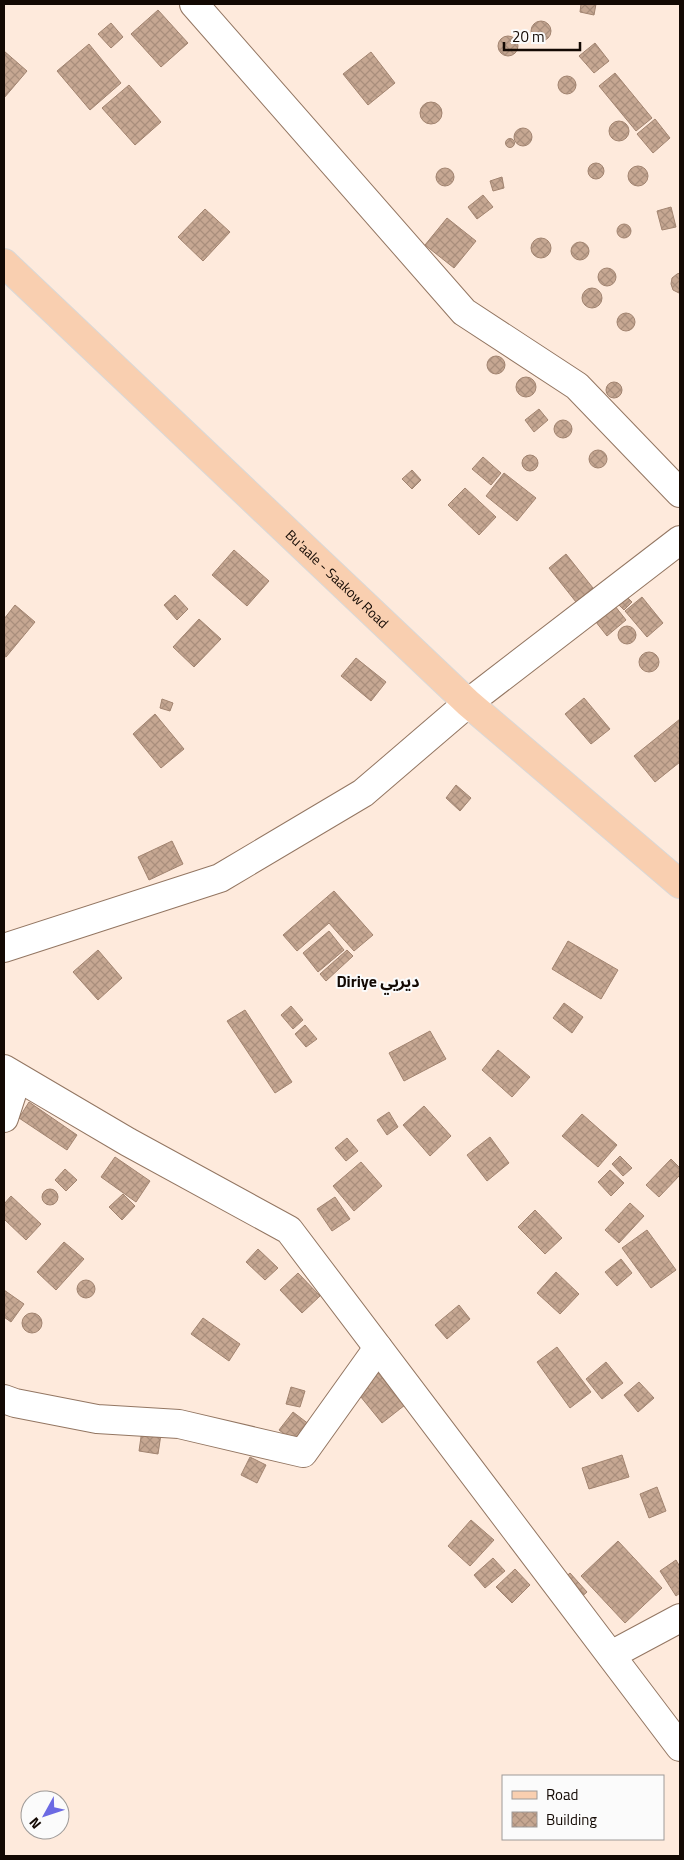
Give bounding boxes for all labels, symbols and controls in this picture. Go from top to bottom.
scale bar [504,20,580,52]
text: 20 m [512,25,545,48]
street label: Bu'aale - Saakow Road [281,524,394,633]
district label: Diriye ديريي [336,969,420,995]
legend [502,1775,664,1840]
text: Road [546,1783,578,1806]
north arrow [20,1790,70,1840]
text: Building [546,1808,597,1831]
text: N [23,1813,46,1834]

